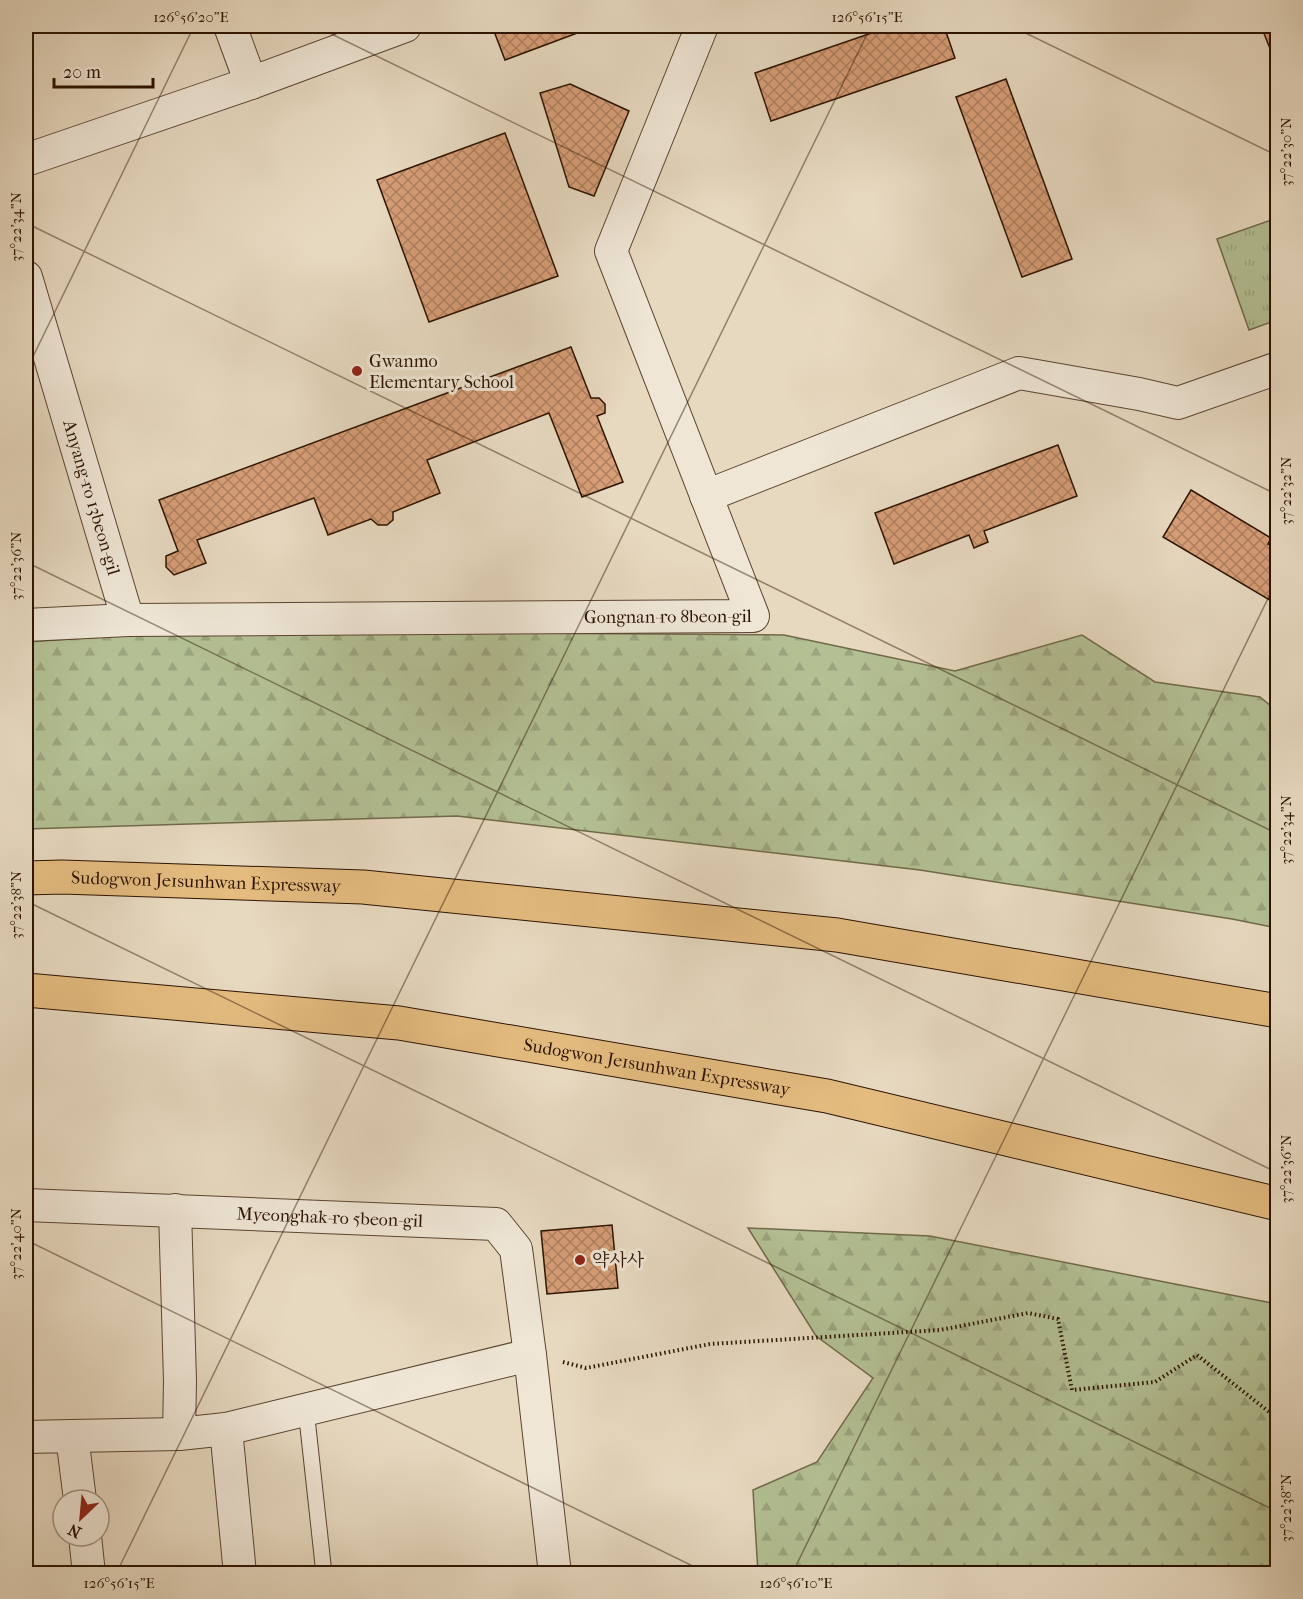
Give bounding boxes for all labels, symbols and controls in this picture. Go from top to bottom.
text: 126°56'20"E [153,8,229,26]
text: 126°56'15"E [831,8,903,26]
scale bar [54,51,153,89]
text: 20 m [63,62,101,83]
text: 37°22'30"N [1277,117,1295,187]
text: 37°22'34"N [7,192,25,262]
place label: Gwanmo Elementary School [369,351,514,393]
marker: Gwanmo Elementary School [350,364,364,378]
street label: Anyang-ro 13beon-gil [58,417,124,578]
text: 37°22'32"N [1277,456,1295,525]
text: 37°22'36"N [7,531,25,601]
street label: Gongnan-ro 8beon-gil [584,606,752,628]
text: 37°22'34"N [1277,795,1295,865]
street label: Sudogwon Je1sunhwan Expressway [71,867,343,897]
text: 37°22'38"N [7,870,25,939]
street label: Sudogwon Je1sunhwan Expressway [522,1034,793,1101]
text: 37°22'36"N [1277,1134,1295,1204]
street label: Myeonghak-ro 5beon-gil [236,1204,423,1232]
text: 37°22'40"N [7,1207,25,1280]
place label: 약사사 [592,1250,645,1271]
marker: 약사사 [573,1253,587,1267]
text: 37°22'38"N [1277,1473,1295,1542]
north arrow [51,1488,111,1548]
text: N [64,1519,84,1542]
text: 126°56'15"E [83,1574,155,1592]
text: 126°56'10"E [759,1574,833,1592]

